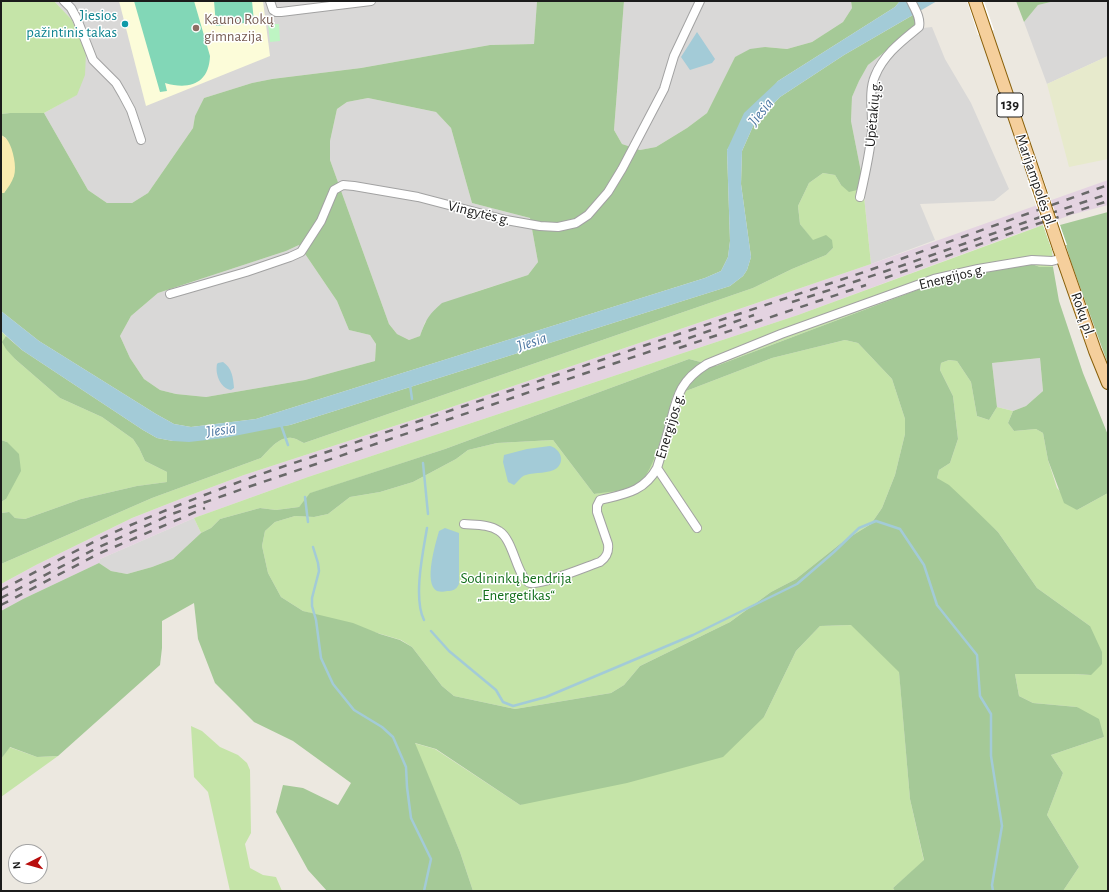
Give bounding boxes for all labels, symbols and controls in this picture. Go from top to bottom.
place label: Jiesios pažintinis takas [26,6,117,41]
place label: Kauno Rokų gimnazija [204,10,274,45]
marker: Jiesios pažintinis takas [120,19,130,29]
marker: Kauno Rokų gimnazija [191,23,201,33]
street label: Upėtakių g. [861,80,885,148]
road number: 139 [997,93,1023,117]
water label: Jiesia [744,94,778,130]
street label: Marijampolės pl. [1012,132,1060,230]
street label: Vingytės g. [446,197,512,229]
street label: Energijos g. [917,260,987,294]
street label: Rokų pl. [1067,290,1099,340]
water label: Jiesia [515,328,549,356]
street label: Energijos g. [652,391,688,461]
water label: Jiesia [205,418,237,442]
park label: Sodininkų bendrija „Energetikas“ [460,569,572,604]
north arrow [8,844,48,884]
text: N [11,861,22,870]

